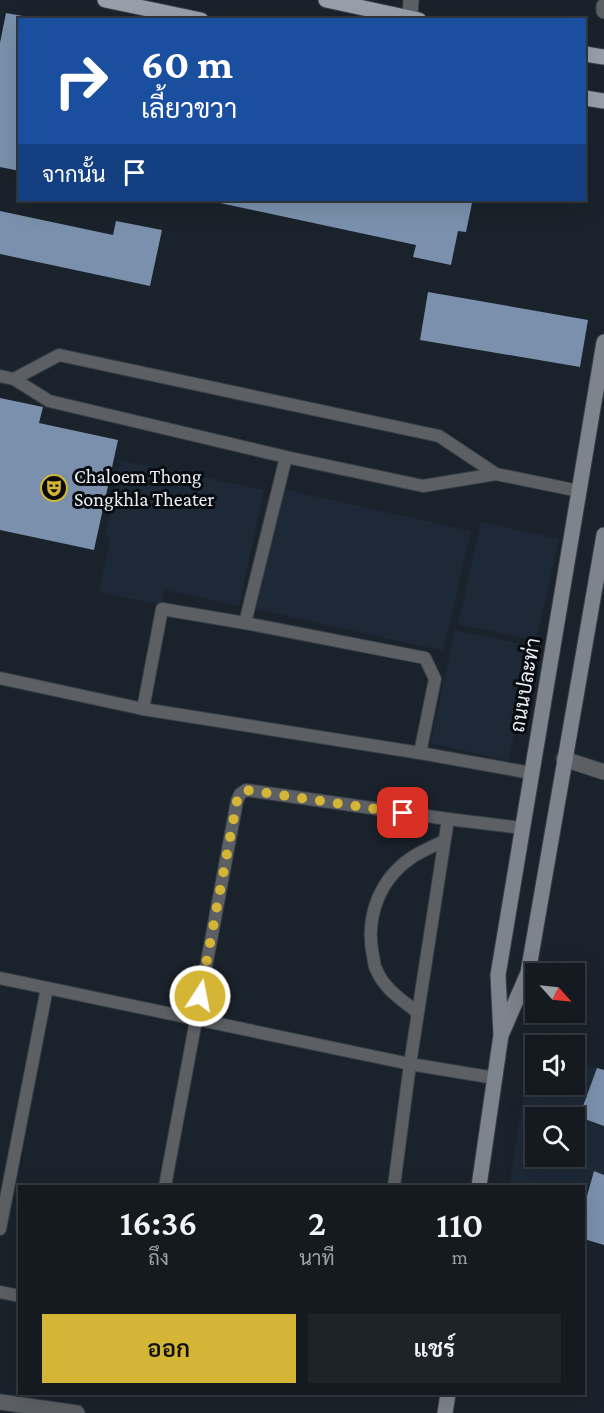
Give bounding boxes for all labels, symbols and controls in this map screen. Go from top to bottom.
text: 60 m [141,40,233,87]
icon: right [42,42,120,120]
text: เลี้ยวขวา [141,94,237,124]
icon: arrive [118,156,151,189]
text: จากนั้น [42,162,106,187]
place label: Chaloem Thong Songkhla Theater [74,465,214,511]
theatre icon: Chaloem Thong Songkhla Theater [39,473,69,503]
street label: ถนนปละท่า [505,636,544,734]
pin [377,787,428,838]
icon: arrive [386,796,419,829]
north arrow [525,963,585,1023]
map controls [525,963,585,1167]
position arrow [168,964,232,1028]
button: sound [525,1035,585,1095]
button: search [525,1107,585,1167]
text: 16:36 [120,1203,198,1243]
text: 2 [308,1203,326,1243]
text: 110 [436,1205,483,1245]
text: m [452,1246,468,1268]
text: ถึง [148,1247,169,1269]
text: นาที [299,1247,335,1269]
button: ออก [42,1314,296,1383]
button: แชร์ [308,1314,561,1383]

